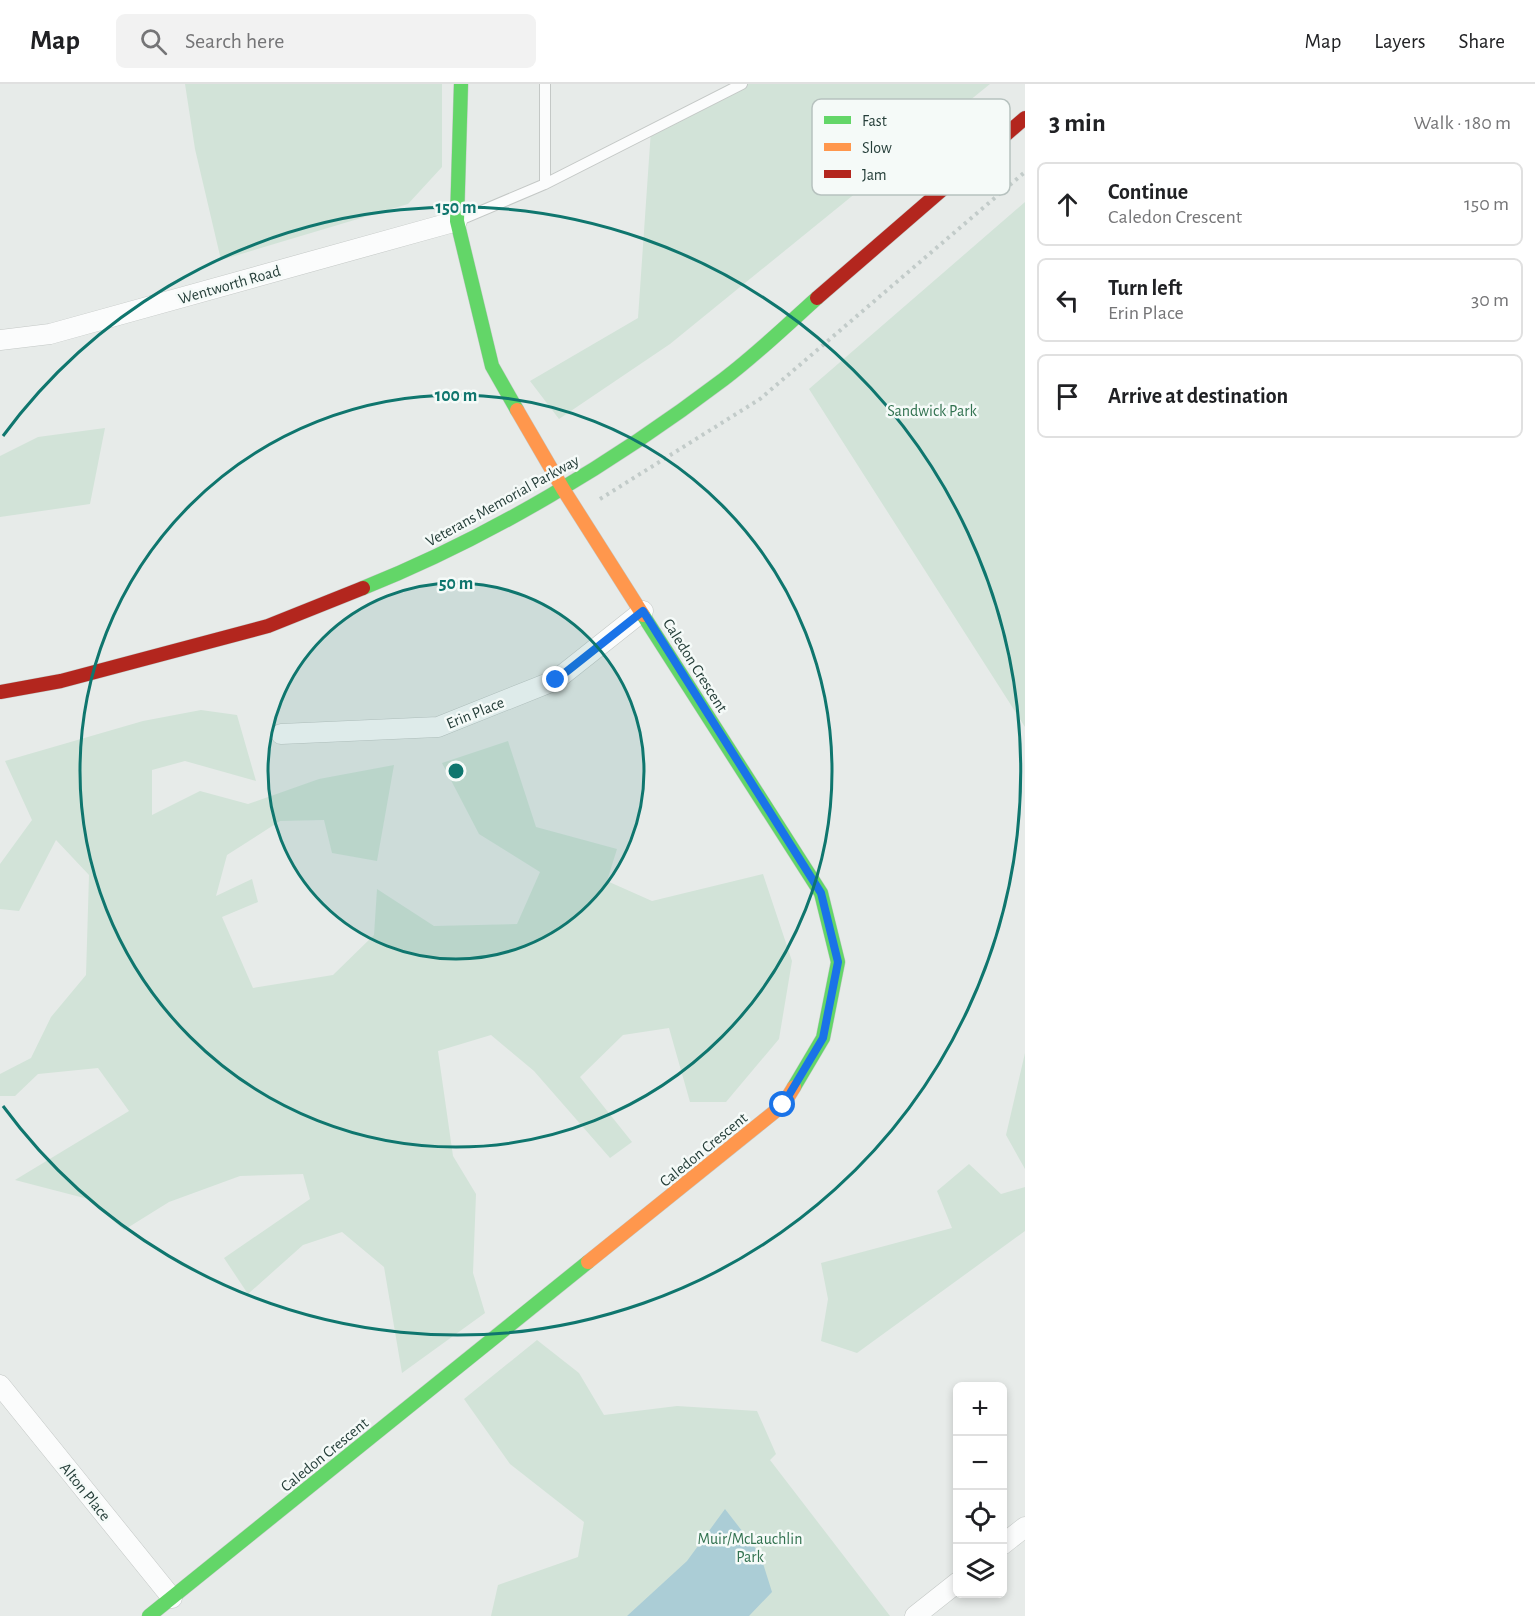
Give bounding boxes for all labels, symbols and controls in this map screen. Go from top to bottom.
search box [116,14,536,68]
icon: search [137,25,170,58]
text: Map [30,27,80,55]
text: Search here [185,30,284,52]
text: Map [1305,31,1341,52]
text: Layers [1374,31,1425,52]
text: Share [1458,31,1505,52]
legend [812,99,1010,195]
text: 3 min [1049,110,1106,136]
text: Fast [862,113,887,129]
text: Walk · 180 m [1414,113,1511,133]
text: Slow [862,140,892,156]
text: Jam [862,167,887,183]
text: Continue [1108,181,1188,203]
icon: ahead [1051,188,1084,221]
text: 150 m [1464,194,1509,214]
text: 150 m [436,199,476,217]
text: Caledon Crescent [1108,207,1242,227]
street label: Wentworth Road [176,263,282,307]
text: Turn left [1108,277,1182,299]
icon: left [1051,284,1084,317]
text: 30 m [1471,290,1509,310]
text: Erin Place [1108,303,1184,323]
icon: arrive [1051,380,1084,413]
text: Arrive at destination [1108,385,1288,407]
text: 100 m [435,387,477,405]
park label: Sandwick Park [887,403,977,419]
street label: Veterans Memorial Parkway [423,452,582,551]
text: 50 m [439,575,473,593]
street label: Caledon Crescent [660,616,730,715]
route end [542,666,568,692]
street label: Erin Place [444,694,507,732]
centre of rings [446,761,466,781]
route start [769,1091,795,1117]
street label: Caledon Crescent [657,1110,750,1190]
map controls [953,1382,1007,1598]
button: + [953,1382,1007,1436]
street label: Caledon Crescent [278,1415,371,1495]
button: − [953,1436,1007,1490]
street label: Alton Place [57,1459,113,1524]
button: locate [953,1490,1007,1544]
park label: Muir/McLauchlin Park [698,1531,802,1565]
button: layers [953,1544,1007,1598]

